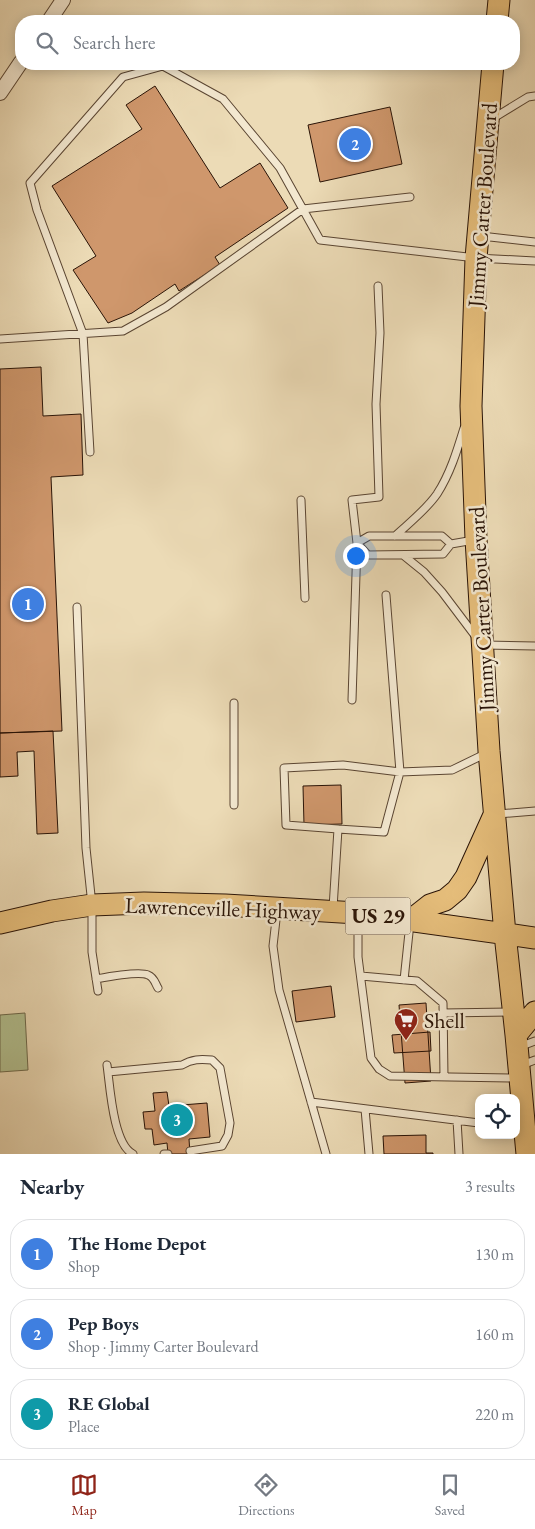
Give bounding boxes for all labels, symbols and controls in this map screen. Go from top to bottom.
search box [15,15,520,70]
icon: search [33,29,61,57]
text: Search here [73,30,155,55]
street label: Jimmy Carter Boulevard [461,101,504,310]
pin: 2 [339,125,371,163]
street label: Jimmy Carter Boulevard [462,505,501,714]
your location [343,543,369,569]
pin: 1 [12,585,44,623]
street label: Lawrenceville Highway [125,891,322,926]
road number: US 29 [346,898,410,934]
place label: Shell [424,1006,465,1035]
supermarket icon: Shell [393,1007,419,1041]
map controls [475,1094,520,1139]
button: locate [475,1094,520,1139]
pin: 3 [161,1101,193,1139]
text: Nearby [20,1173,84,1200]
text: 3 results [465,1176,515,1197]
text: The Home Depot [68,1231,206,1256]
text: 1 [33,1244,41,1265]
text: 130 m [475,1244,514,1265]
text: Shop [68,1256,100,1277]
text: Pep Boys [68,1311,139,1336]
text: 2 [33,1324,41,1345]
text: 160 m [475,1324,514,1345]
text: Shop · Jimmy Carter Boulevard [68,1336,259,1357]
text: RE Global [68,1391,150,1416]
text: 3 [33,1404,41,1425]
text: 220 m [475,1404,514,1425]
text: Place [68,1416,100,1437]
tab: Map [70,1471,98,1519]
tab: Directions [238,1471,295,1519]
tab: Saved [435,1471,465,1519]

